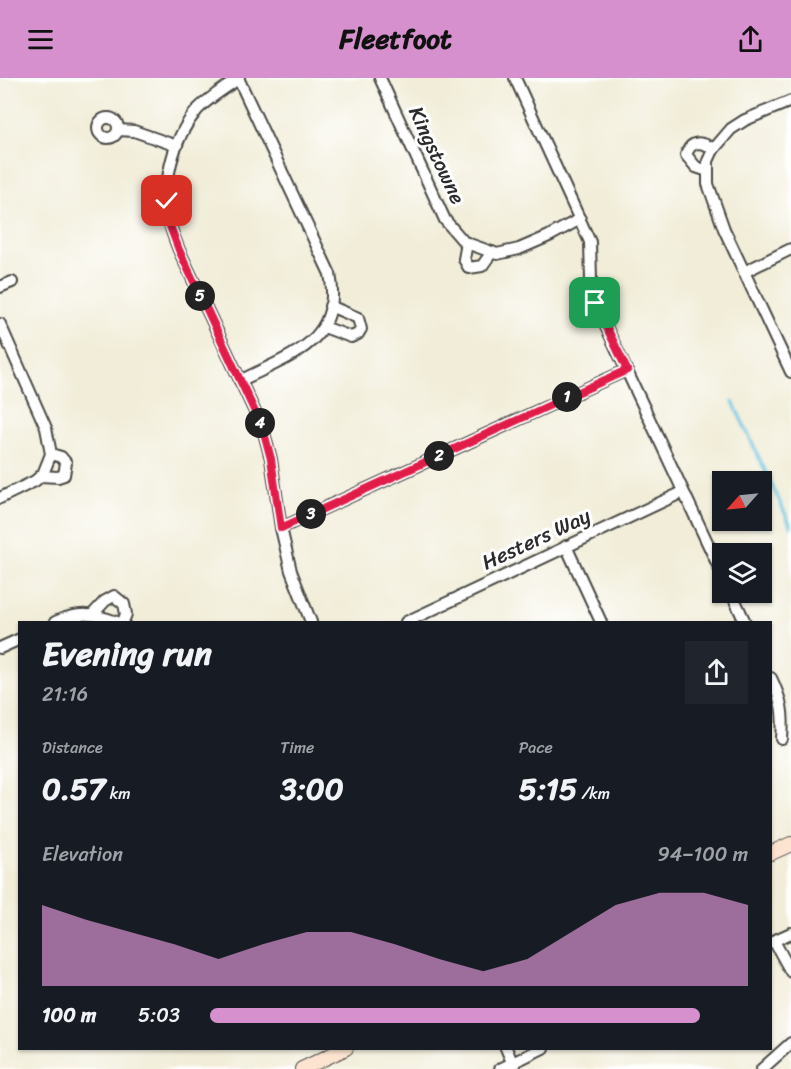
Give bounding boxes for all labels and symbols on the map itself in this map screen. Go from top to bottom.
street label: Kingstowne [398,99,476,211]
pin [141,175,192,226]
pin [569,277,620,328]
pin: 5 [185,281,215,311]
pin: 1 [552,382,582,412]
pin: 4 [245,408,275,438]
pin: 2 [424,441,454,471]
north arrow [712,471,772,531]
street label: Hesters Way [475,497,597,581]
pin: 3 [296,499,326,529]

